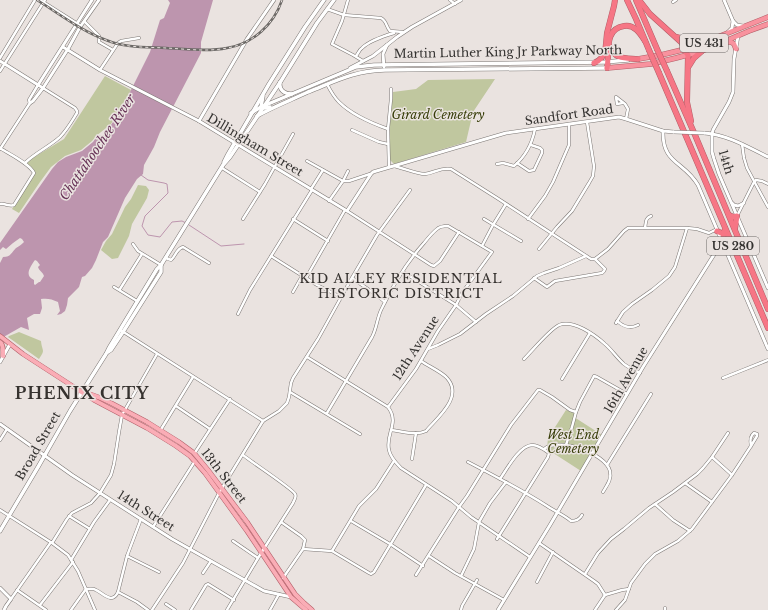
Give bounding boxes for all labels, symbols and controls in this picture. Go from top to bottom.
road number: US 431 [680,34,728,52]
street label: Martin Luther King Jr Parkway North [394,42,622,61]
water label: Chattahoochee River [56,90,140,204]
street label: Sandfort Road [524,101,614,128]
park label: Girard Cemetery [391,107,485,122]
street label: Dillingham Street [205,110,306,179]
street label: 14th [716,148,737,176]
road number: US 280 [707,237,759,255]
district label: KID ALLEY RESIDENTIAL HISTORIC DISTRICT [299,270,503,302]
street label: 12th Avenue [389,312,442,383]
street label: 16th Avenue [600,344,651,416]
district label: PHENIX CITY [15,383,149,403]
street label: Broad Street [12,408,64,483]
park label: West End Cemetery [547,427,600,456]
street label: 13th Street [198,445,251,506]
street label: 14th Street [115,487,178,534]

